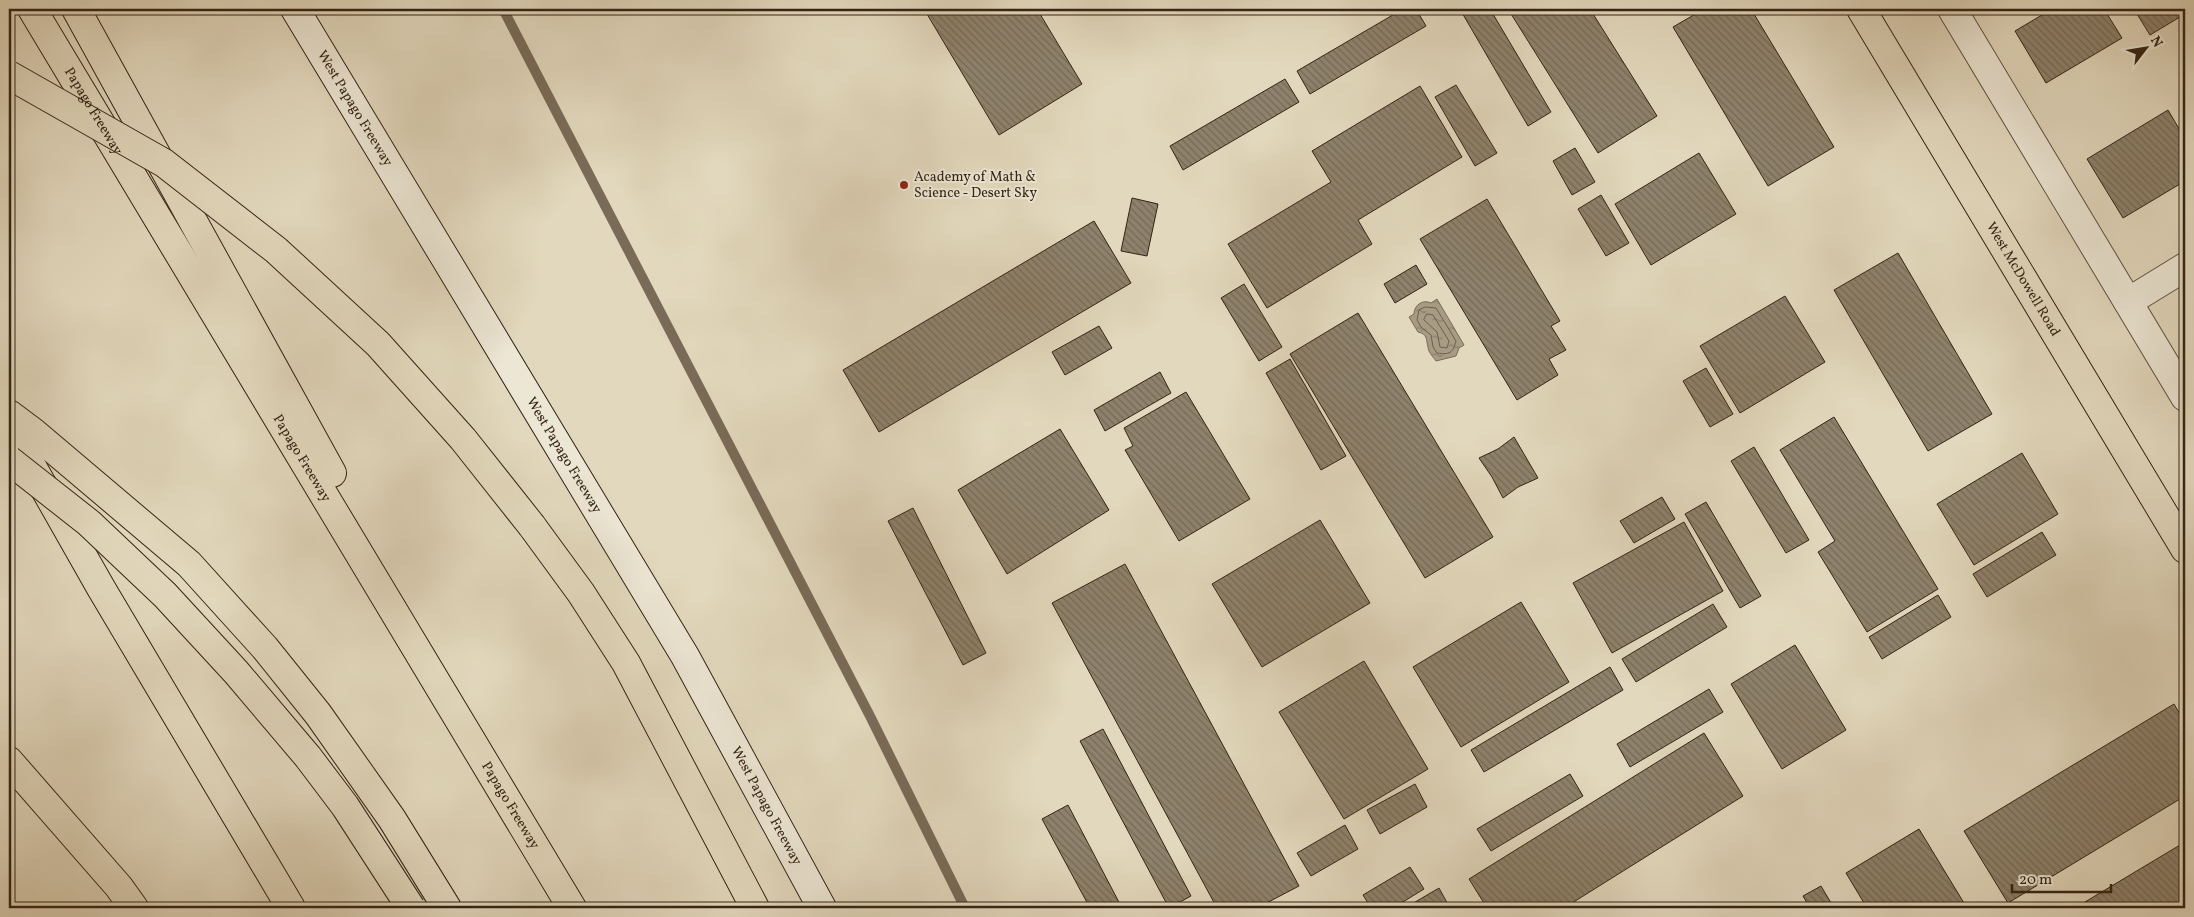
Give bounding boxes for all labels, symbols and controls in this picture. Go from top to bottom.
north arrow [2122,22,2172,72]
text: N [2145,33,2167,51]
street label: West Papago Freeway [313,47,397,170]
street label: Papago Freeway [60,64,127,159]
place label: Academy of Math & Science - Desert Sky [914,168,1037,203]
marker: Academy of Math & Science - Desert Sky [898,179,910,191]
street label: West McDowell Road [1981,218,2065,340]
street label: West Papago Freeway [522,394,606,517]
street label: Papago Freeway [268,411,336,506]
street label: West Papago Freeway [727,743,807,869]
street label: Papago Freeway [477,758,544,853]
scale bar [2012,862,2110,894]
text: 20 m [2019,870,2052,891]

